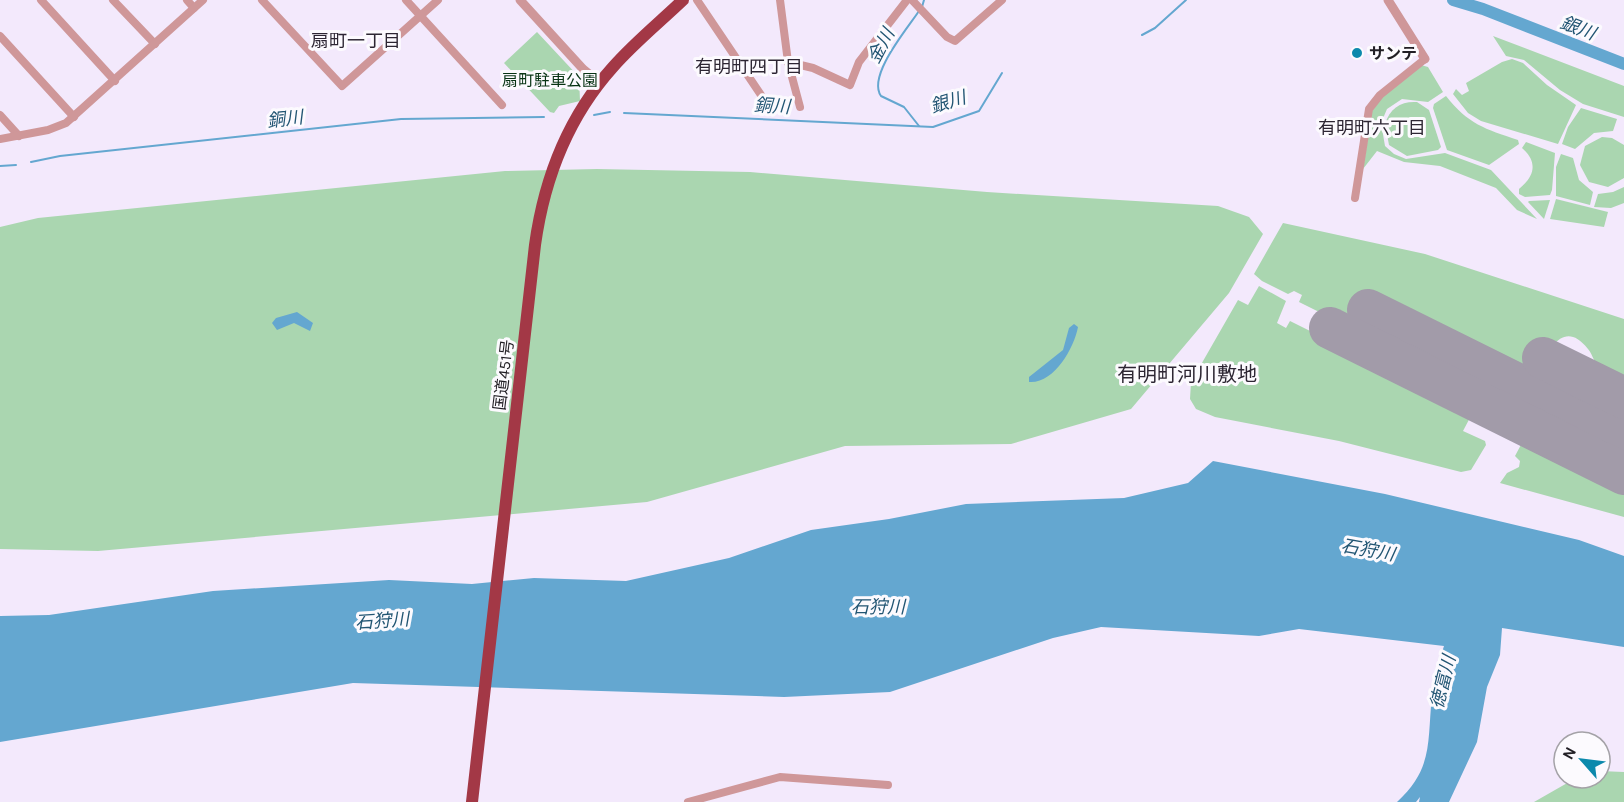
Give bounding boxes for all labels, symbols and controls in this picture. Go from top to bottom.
water label: 銀川 [1557,11,1601,45]
water label: 金川 [863,23,900,67]
district label: 扇町一丁目 [311,30,401,52]
place label: サンテ [1369,44,1417,63]
marker: サンテ [1350,46,1364,60]
district label: 有明町四丁目 [695,56,803,78]
park label: 扇町駐車公園 [502,71,598,90]
water label: 銀川 [928,86,970,118]
water label: 銅川 [753,94,793,118]
water label: 銅川 [266,106,306,132]
district label: 有明町六丁目 [1318,117,1426,139]
street label: 国道451号 [490,339,517,412]
district label: 有明町河川敷地 [1117,363,1257,386]
water label: 石狩川 [1340,534,1398,566]
water label: 石狩川 [851,596,907,618]
water label: 石狩川 [354,608,412,634]
water label: 徳富川 [1426,651,1461,711]
north arrow [1552,730,1612,790]
text: N [1558,744,1580,763]

